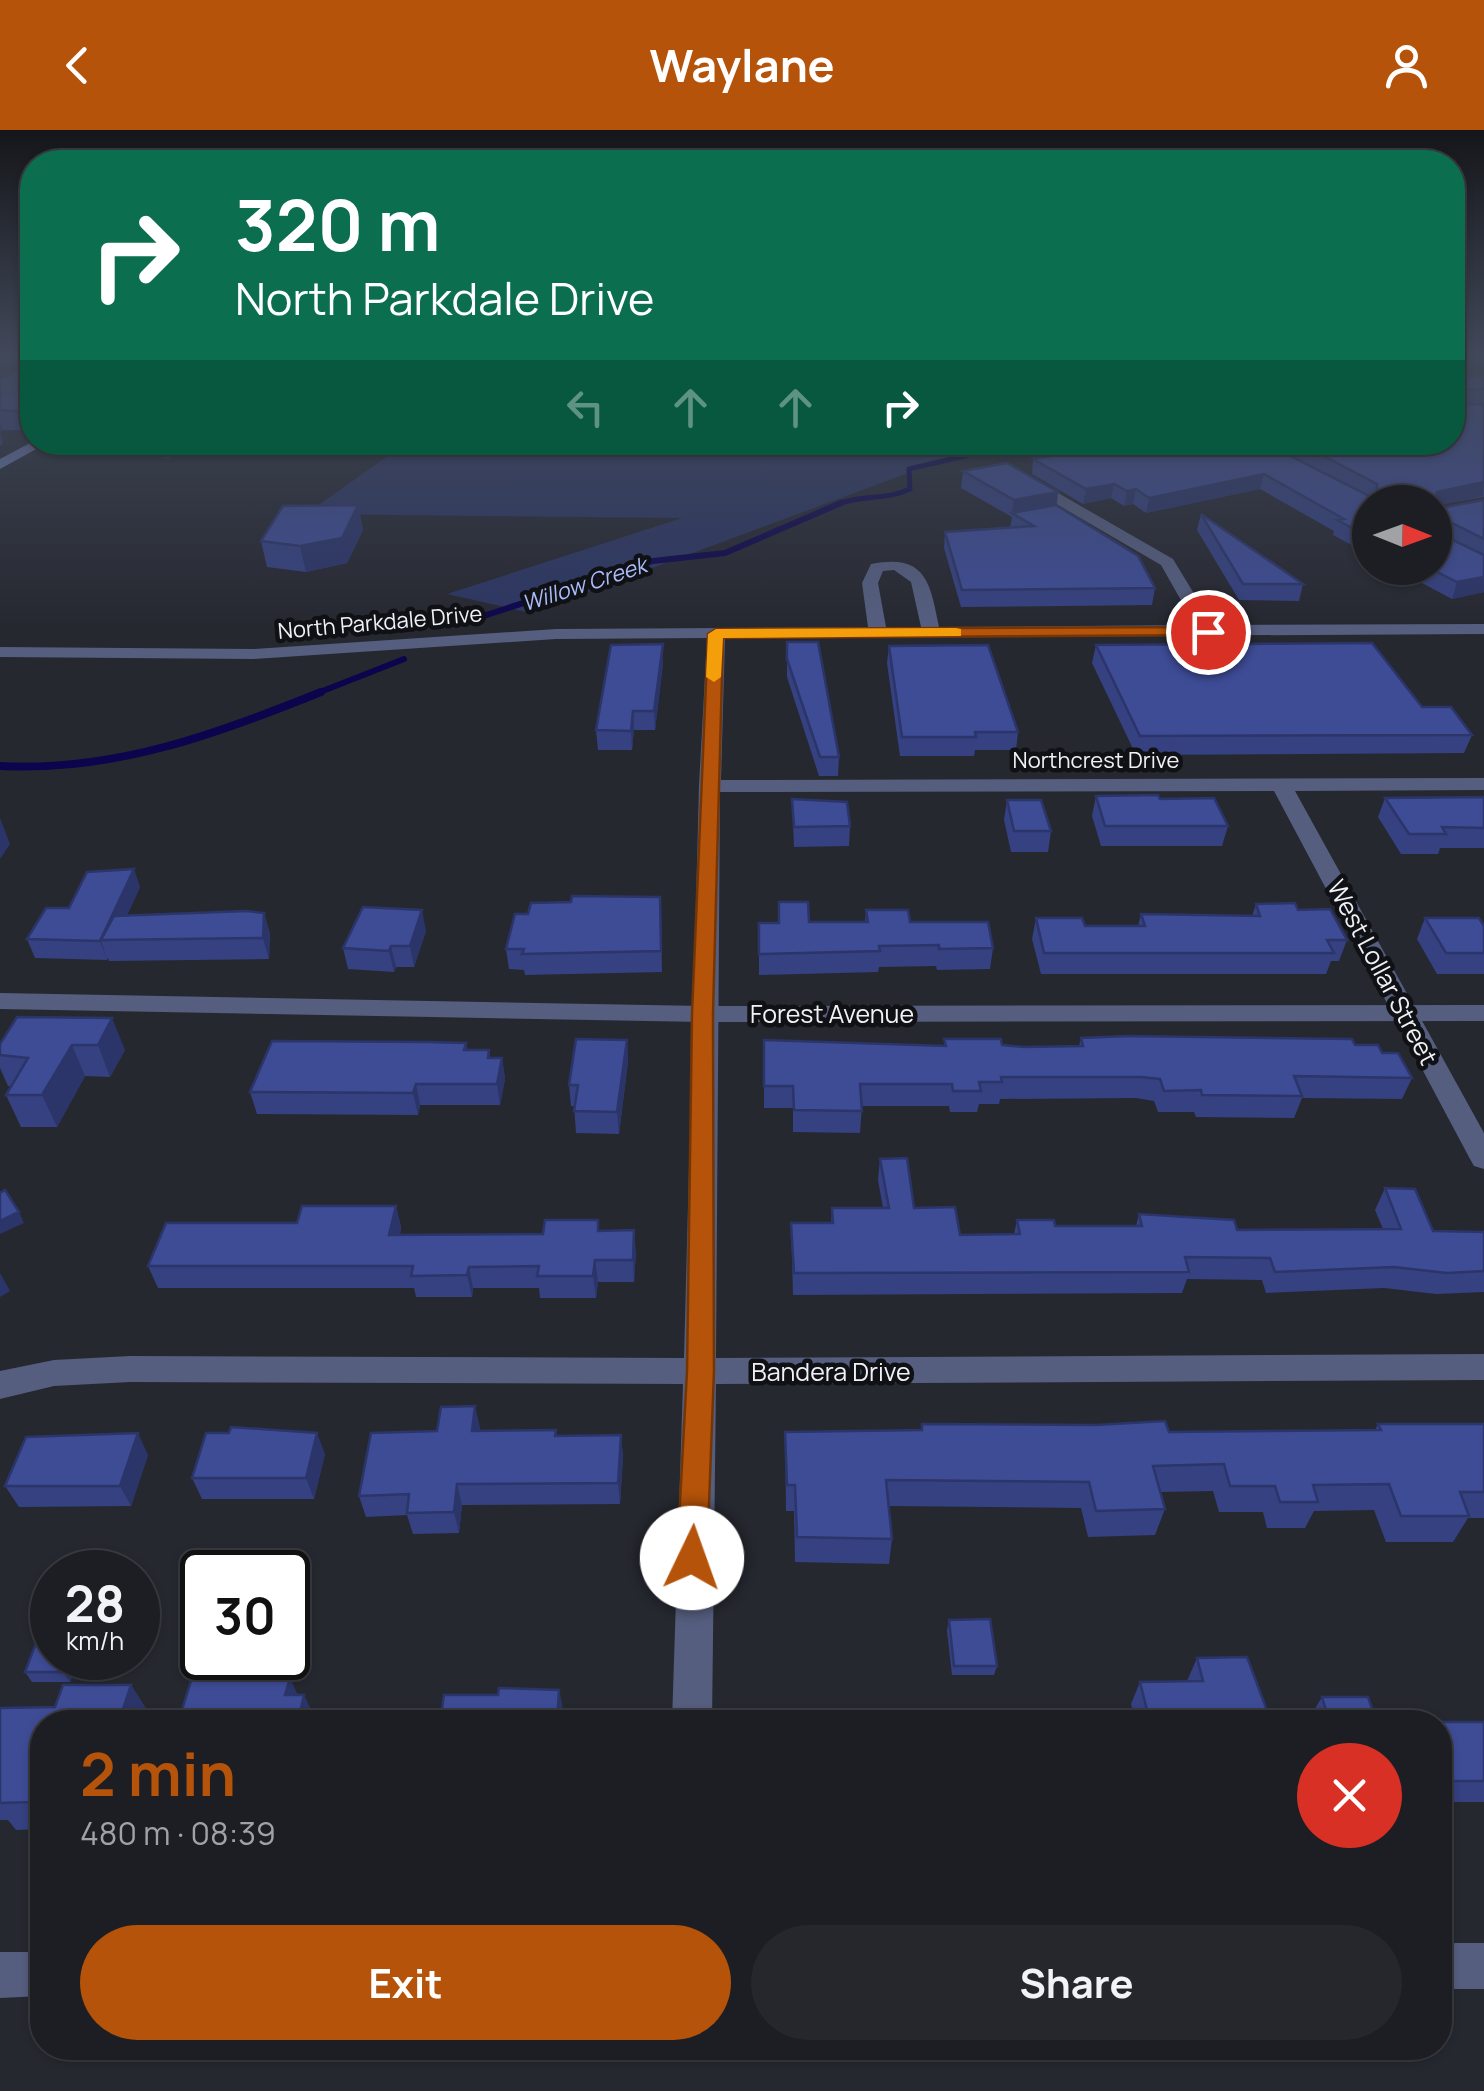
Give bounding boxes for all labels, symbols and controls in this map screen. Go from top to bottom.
text: Waylane [649,34,835,96]
icon: back [50,38,105,93]
icon: person [1379,38,1434,93]
text: 320 m [235,176,440,272]
icon: right [70,190,200,320]
text: North Parkdale Drive [235,267,654,329]
icon: left [558,380,613,435]
icon: ahead [663,380,718,435]
icon: ahead [768,380,823,435]
icon: right [873,380,928,435]
north arrow [1352,485,1452,585]
map controls [1352,485,1452,585]
water label: Willow Creek [518,549,653,618]
pin [1166,590,1251,675]
street label: North Parkdale Drive [277,598,484,646]
icon: arrive [1181,605,1236,660]
street label: Northcrest Drive [1013,745,1180,775]
street label: West Lollar Street [1319,873,1447,1071]
street label: Forest Avenue [750,996,914,1031]
street label: Bandera Drive [751,1354,911,1389]
position arrow [640,1506,744,1610]
speed limit sign: 30 [180,1550,310,1680]
text: 28 [65,1569,125,1637]
text: km/h [66,1623,124,1658]
text: 2 min [80,1732,236,1814]
button: close [1297,1743,1402,1848]
text: 480 m · 08:39 [80,1811,276,1855]
button: Exit [80,1925,731,2040]
button: Share [751,1925,1402,2040]

